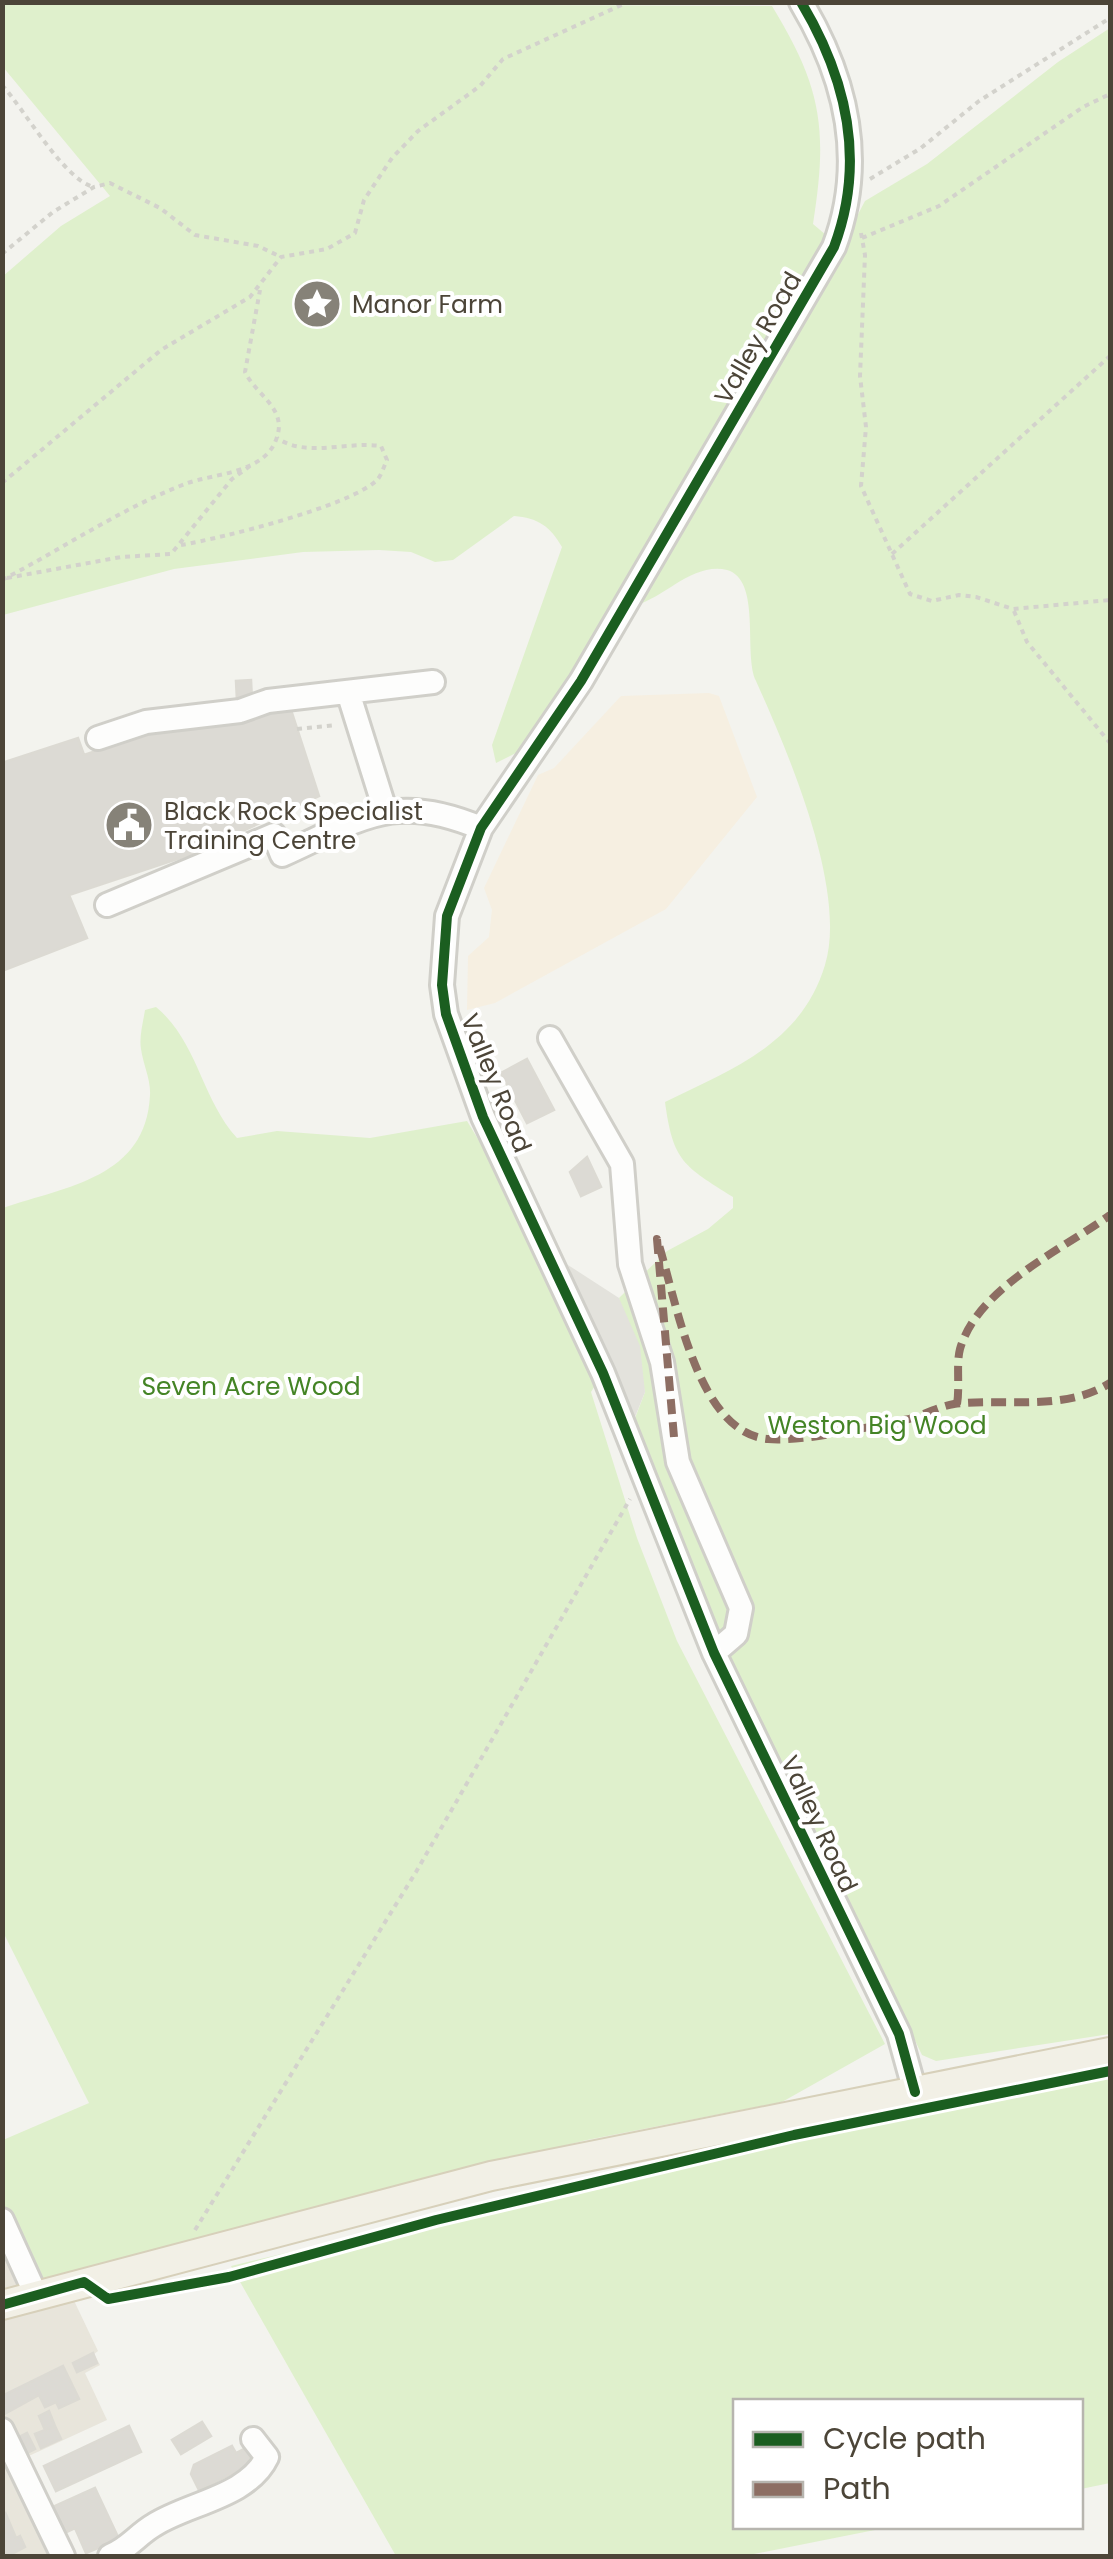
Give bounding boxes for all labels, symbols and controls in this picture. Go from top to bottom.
street label: Valley Road [706,265,810,411]
place icon: Manor Farm [291,278,343,330]
place label: Manor Farm [352,287,503,322]
place label: Black Rock Specialist Training Centre [164,794,423,858]
public building icon: Black Rock Specialist Training Centre [103,799,155,851]
street label: Valley Road [452,1008,540,1158]
park label: Seven Acre Wood [141,1369,361,1404]
park label: Weston Big Wood [767,1408,987,1443]
street label: Valley Road [772,1750,866,1898]
legend [733,2399,1083,2529]
text: Cycle path [823,2417,986,2460]
text: Path [823,2467,891,2510]

